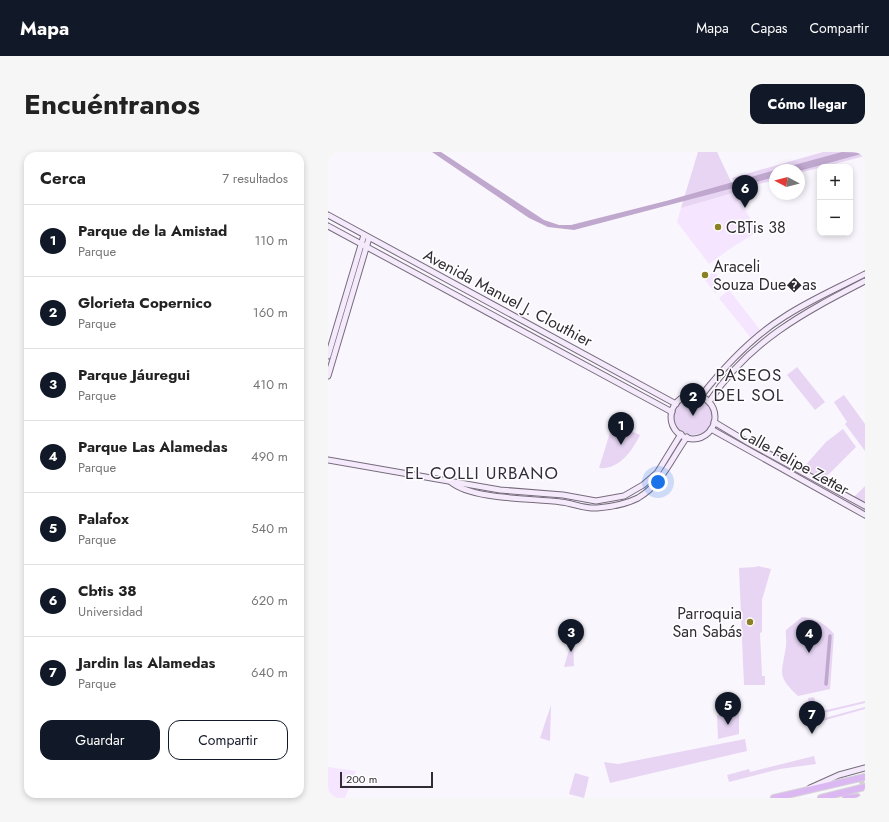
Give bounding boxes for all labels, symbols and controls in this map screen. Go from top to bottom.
text: Mapa [20,15,69,42]
text: Mapa [696,18,729,38]
text: Capas [751,18,788,38]
text: Compartir [810,18,869,38]
text: Encuéntranos [24,84,200,125]
button: Cómo llegar [750,84,865,124]
north arrow [769,164,805,200]
map controls [817,164,853,236]
button: + [817,164,853,200]
text: Cerca [40,166,86,190]
text: 7 resultados [222,169,288,188]
pin: 6 [732,175,758,208]
button: − [817,200,853,236]
place label: CBTis 38 [726,216,786,239]
text: Parque de la Amistad [78,220,227,242]
marker: CBTis 38 [713,222,723,232]
text: 1 [50,231,56,250]
text: 110 m [254,231,288,250]
text: Parque [78,242,116,261]
street label: Avenida Manuel J. Clouthier [419,244,597,353]
place label: Araceli Souza Due�as [713,255,816,296]
marker: Araceli Souza Due�as [700,270,710,280]
text: Glorieta Copernico [78,292,212,314]
text: 2 [49,303,57,322]
text: 160 m [253,303,288,322]
text: Parque [78,314,116,333]
district label: PASEOS DEL SOL [713,363,785,407]
text: Parque Jáuregui [78,364,190,386]
text: 3 [49,375,57,394]
text: 410 m [253,375,288,394]
pin: 2 [680,383,706,416]
text: Parque [78,386,116,405]
pin: 1 [608,412,634,445]
street label: Calle Felipe Zetter [735,421,854,501]
text: Parque Las Alamedas [78,436,227,458]
text: 4 [48,447,58,466]
text: 490 m [251,447,288,466]
text: Parque [78,458,116,477]
district label: EL COLLI URBANO [405,461,559,485]
your location [648,472,668,492]
text: Palafox [78,508,129,530]
text: 5 [49,519,57,538]
text: 540 m [251,519,288,538]
text: Parque [78,530,116,549]
text: Cbtis 38 [78,580,137,602]
text: 6 [49,591,57,610]
text: 620 m [251,591,288,610]
text: Universidad [78,602,143,621]
place label: Parroquia San Sabás [673,602,742,643]
marker: Parroquia San Sabás [745,617,755,627]
pin: 3 [558,619,584,652]
pin: 4 [796,620,822,653]
text: Jardin las Alamedas [78,652,215,674]
text: 7 [49,663,57,682]
text: 640 m [251,663,288,682]
text: Parque [78,674,116,693]
pin: 5 [715,692,741,725]
pin: 7 [799,701,825,734]
button: Guardar [40,720,160,760]
button: Compartir [168,720,288,760]
scale bar [340,770,433,789]
text: 200 m [346,771,377,787]

